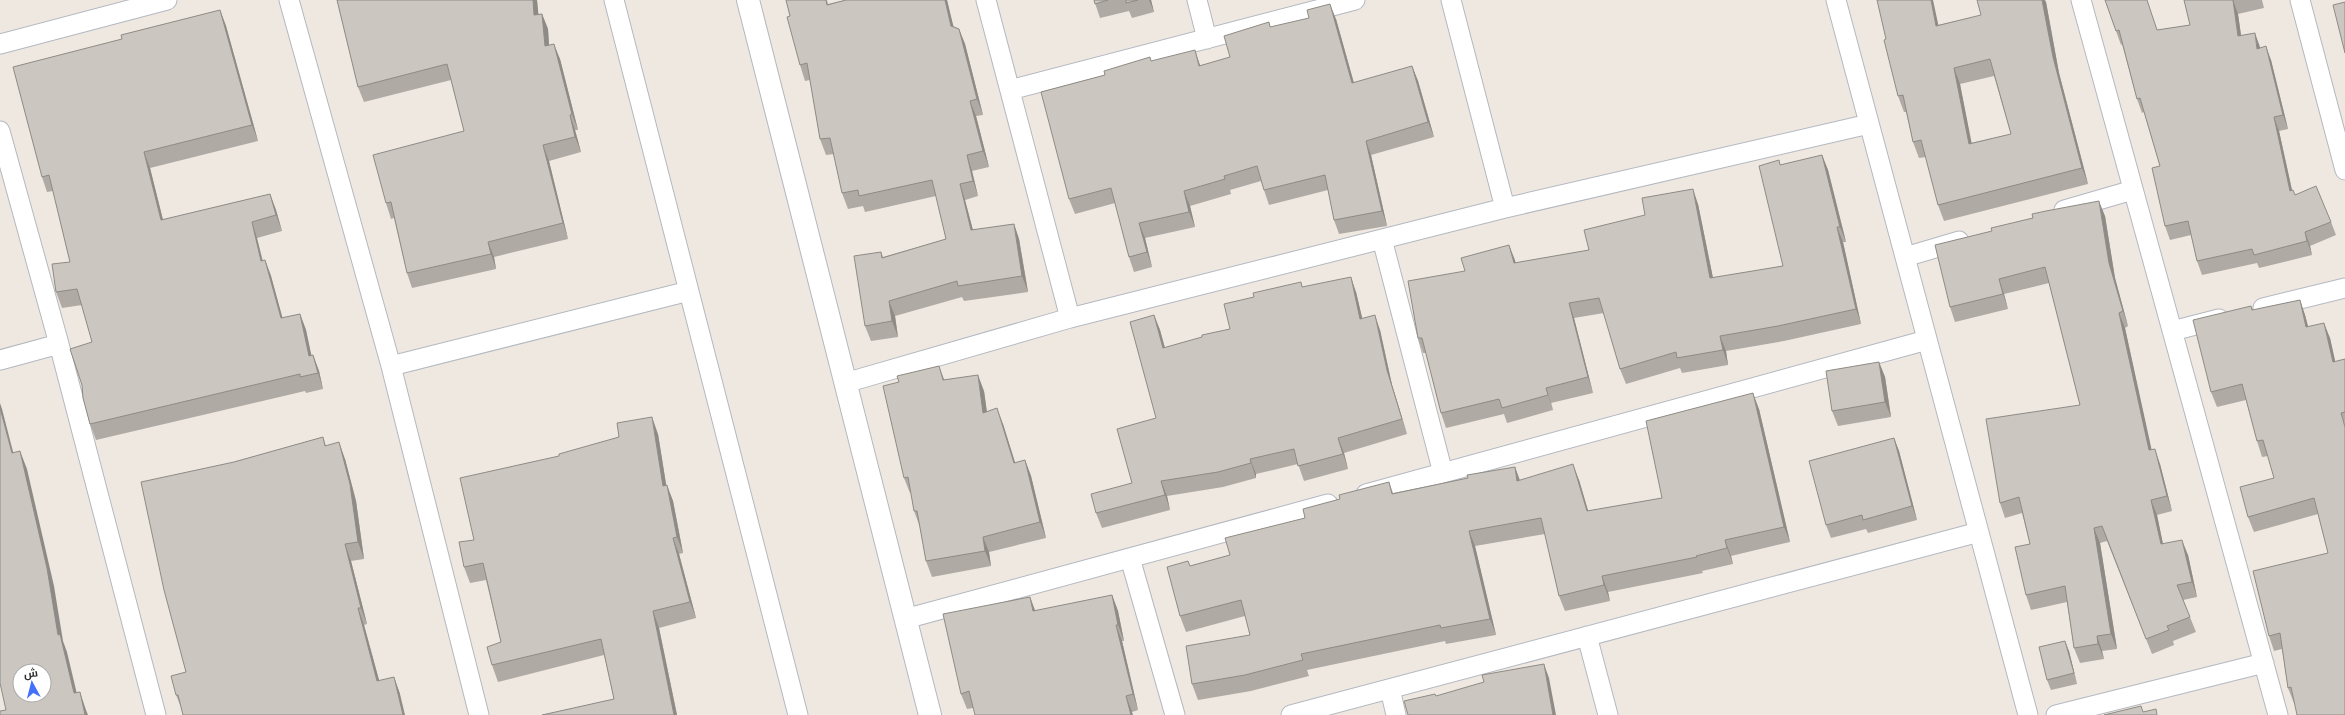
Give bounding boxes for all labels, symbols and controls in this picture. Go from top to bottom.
north arrow [12,663,52,703]
text: ش [23,665,39,681]

